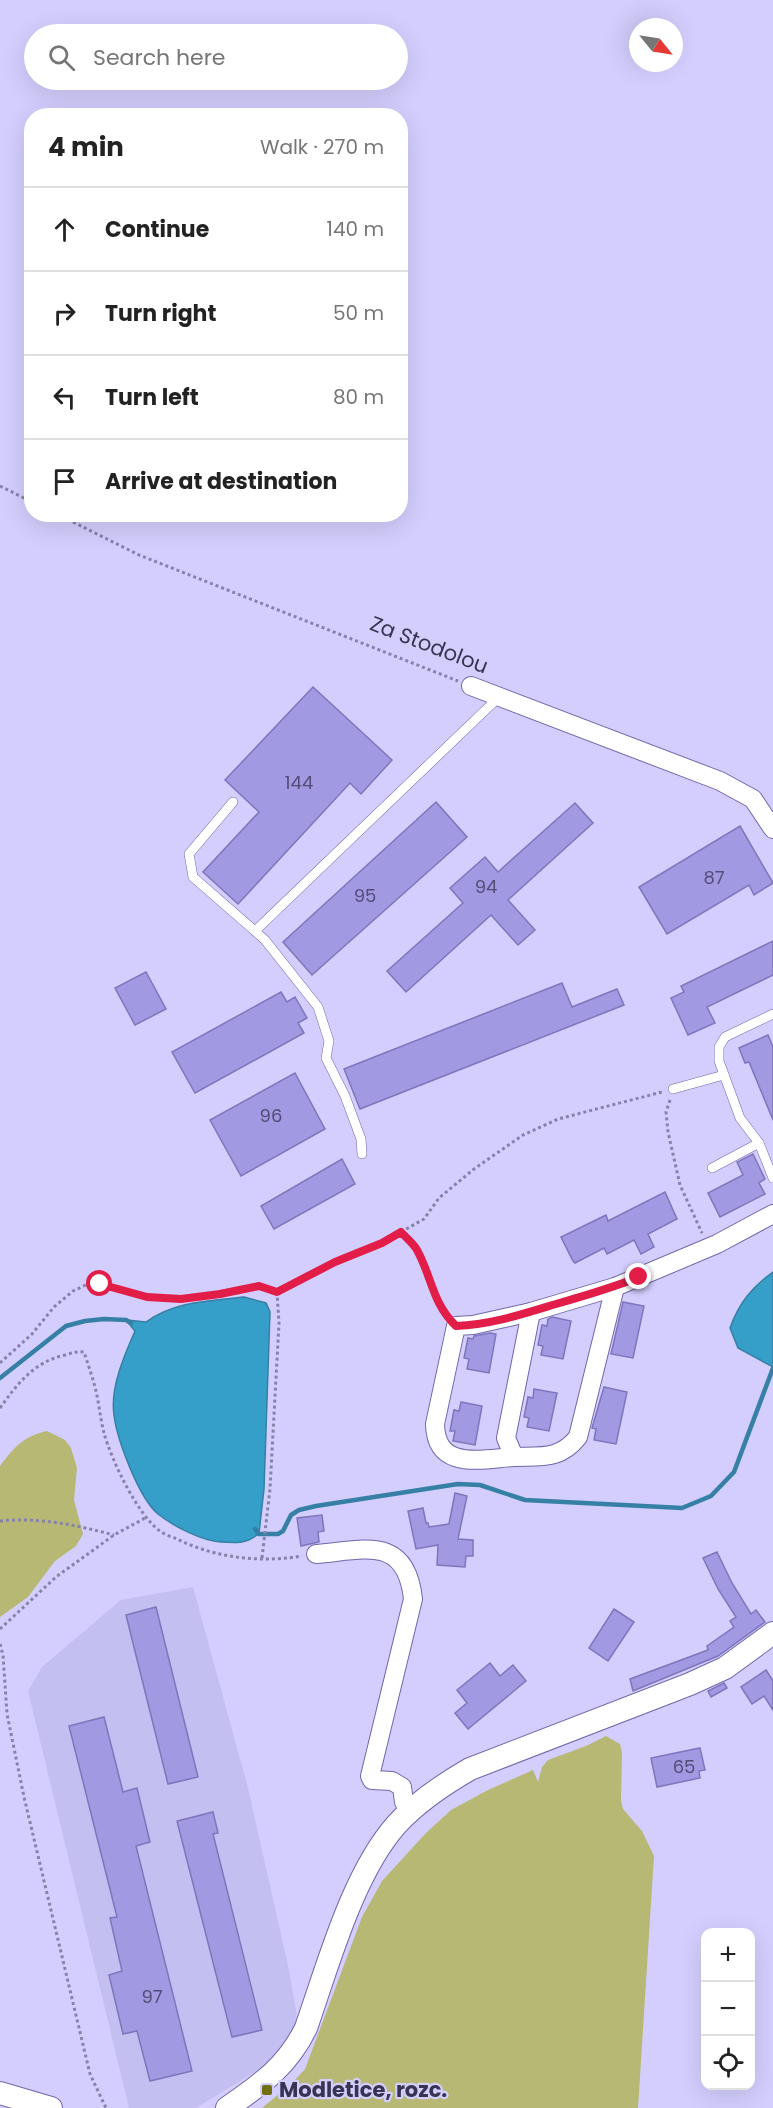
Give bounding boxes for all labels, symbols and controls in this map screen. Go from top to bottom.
north arrow [629,18,683,72]
search box [24,24,408,90]
icon: search [45,41,78,74]
text: Search here [93,42,226,73]
text: 4 min [48,129,124,165]
text: Walk · 270 m [260,133,384,161]
icon: ahead [48,213,81,246]
text: Continue [105,214,209,245]
text: 140 m [327,215,384,243]
icon: right [48,297,81,330]
text: Turn right [105,298,216,329]
text: 50 m [333,299,384,327]
icon: left [48,381,81,414]
text: Turn left [105,382,199,413]
text: 80 m [333,383,384,411]
icon: arrive [48,465,81,498]
text: Arrive at destination [105,466,337,497]
street label: Za Stodolou [366,609,492,680]
house number: 144 [285,770,313,795]
house number: 87 [703,865,725,890]
house number: 94 [475,874,497,899]
house number: 95 [354,883,376,908]
house number: 96 [260,1103,282,1128]
route end [625,1263,651,1289]
route start [86,1270,112,1296]
house number: 65 [673,1754,695,1779]
map controls [701,1928,755,2090]
button: + [701,1928,755,1982]
button: − [701,1982,755,2036]
house number: 97 [141,1984,163,2009]
button: locate [701,2036,755,2090]
place label: Modletice, rozc. [279,2075,447,2104]
marker: Modletice, rozc. [260,2083,274,2097]

